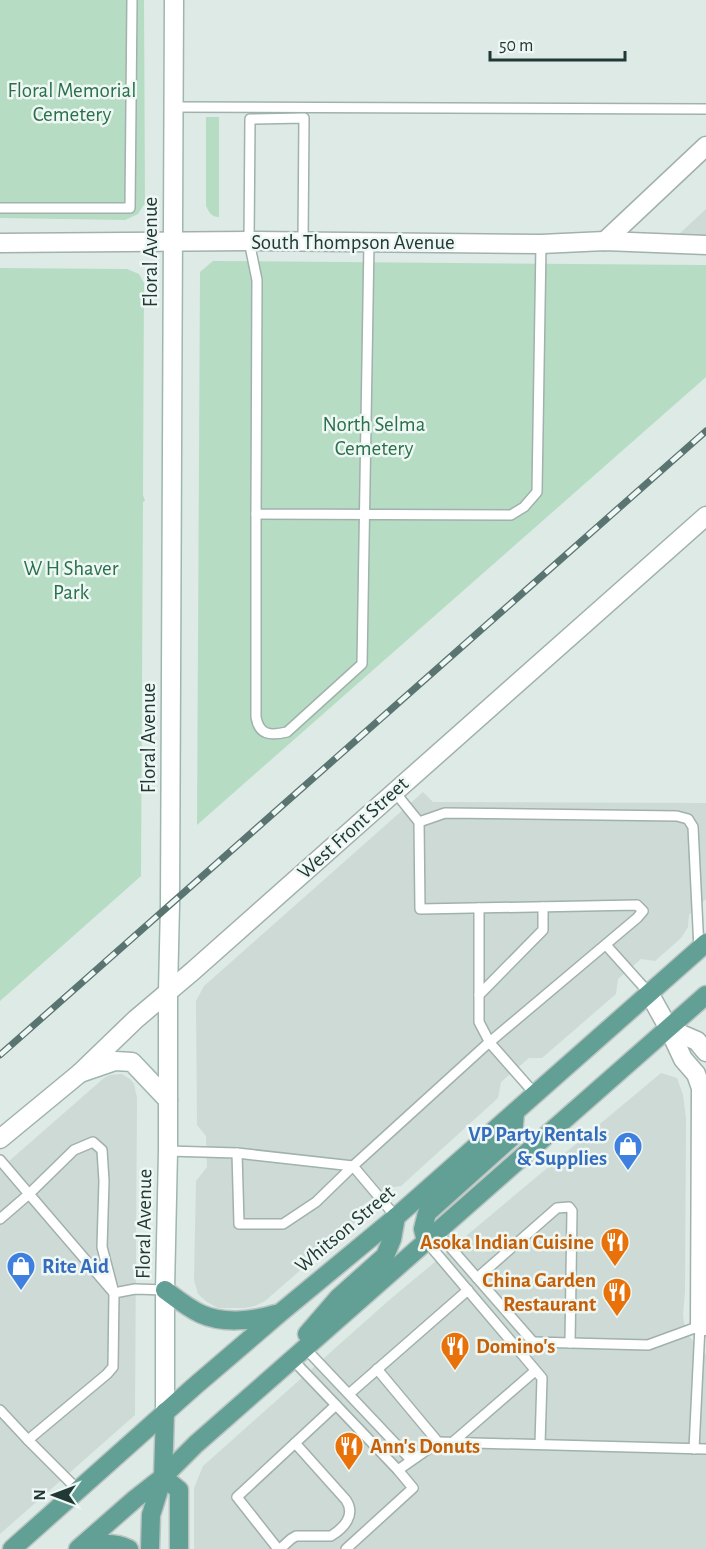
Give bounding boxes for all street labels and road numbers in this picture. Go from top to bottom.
street label: Floral Avenue [140,197,161,307]
street label: South Thompson Avenue [251,232,455,253]
street label: Floral Avenue [138,683,159,793]
street label: West Front Street [294,773,413,883]
street label: Floral Avenue [133,1169,155,1279]
street label: Whitson Street [291,1181,399,1277]

